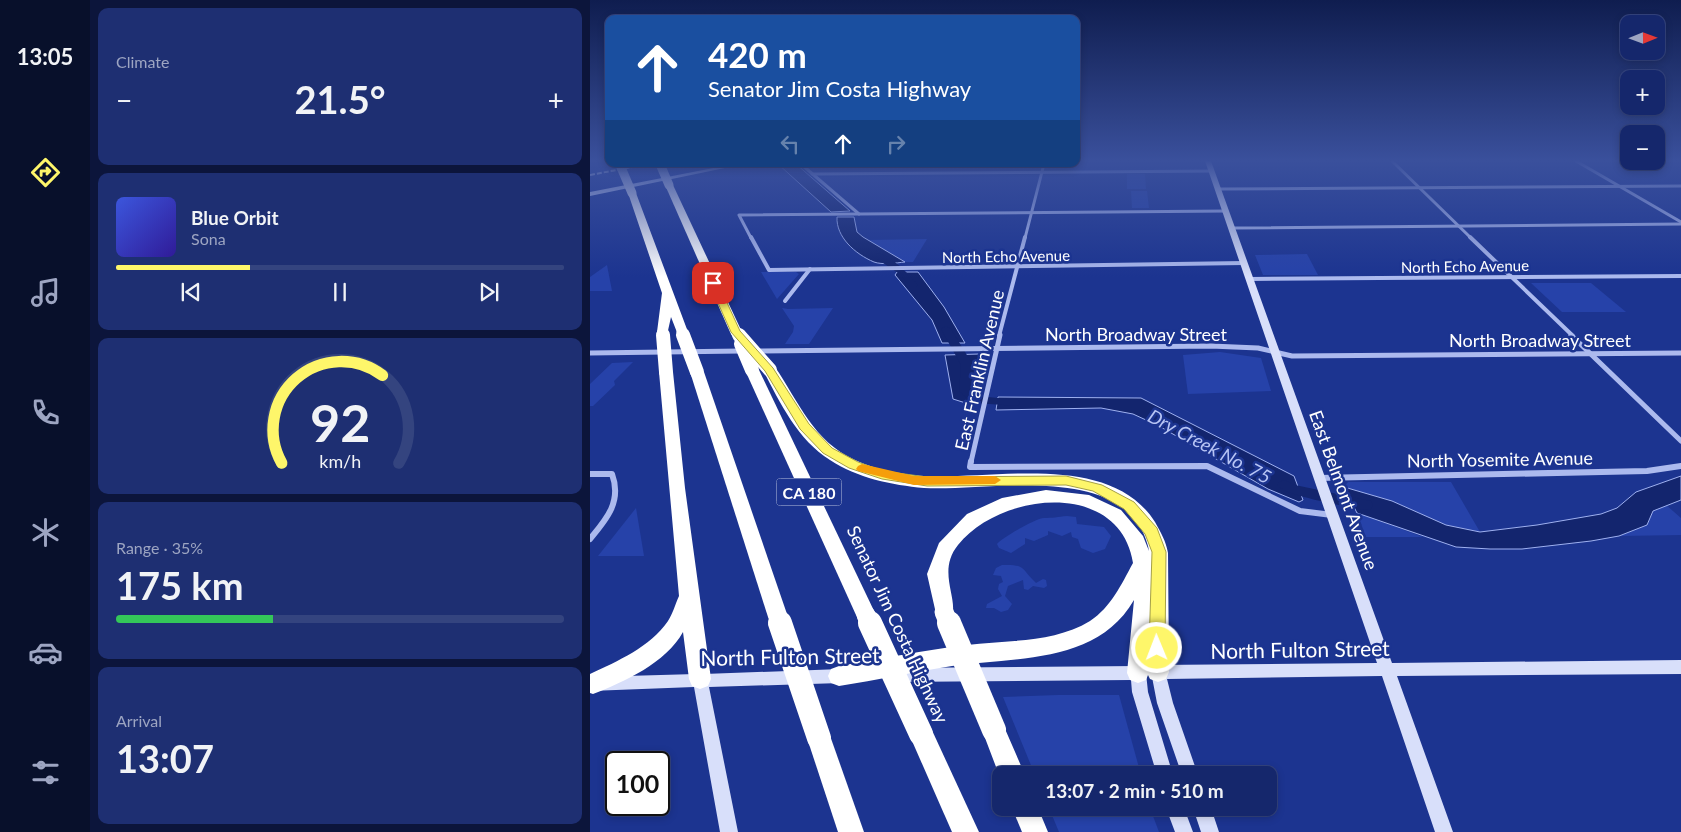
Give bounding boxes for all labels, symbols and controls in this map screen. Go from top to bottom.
north arrow [1620,15,1665,60]
map controls [1620,15,1665,170]
text: 420 m [708,33,807,75]
icon: ahead [625,35,690,100]
text: 13:05 [17,43,73,70]
text: Climate [116,52,169,71]
button: + [1620,70,1665,115]
text: Senator Jim Costa Highway [708,75,971,102]
text: 21.5° [295,76,385,122]
text: − [116,83,132,117]
text: + [548,83,564,117]
button: − [1620,125,1665,170]
icon: left [776,130,804,158]
icon: ahead [829,130,857,158]
icon: right [882,130,910,158]
icon: directions [28,155,63,190]
text: Blue Orbit [191,206,279,229]
text: Sona [191,229,226,248]
street label: North Echo Avenue [942,246,1070,266]
street label: North Echo Avenue [1401,256,1529,276]
pin [692,262,734,304]
icon: arrive [699,269,727,297]
icon: music [28,275,63,310]
icon: previous [177,278,205,306]
icon: pause [326,278,354,306]
icon: next [475,278,503,306]
street label: East Franklin Avenue [950,288,1008,452]
street label: North Broadway Street [1045,323,1227,345]
street label: North Broadway Street [1449,329,1631,351]
text: 92 [310,391,370,453]
icon: phone [28,395,63,430]
water label: Dry Creek No. 75 [1144,404,1276,488]
street label: East Belmont Avenue [1305,407,1383,573]
street label: North Yosemite Avenue [1407,446,1593,472]
text: km/h [319,450,361,472]
road number: CA 180 [776,478,842,506]
icon: climate [28,515,63,550]
street label: Senator Jim Costa Highway [843,522,954,727]
text: Range · 35% [116,538,203,557]
text: 175 km [116,562,244,608]
position arrow [1130,621,1182,673]
icon: car [28,635,63,670]
street label: North Fulton Street [1210,635,1390,663]
street label: North Fulton Street [700,642,880,670]
text: Arrival [116,711,162,730]
text: 13:07 [116,735,214,781]
speed limit sign: 100 [605,751,670,816]
icon: filters [28,755,63,790]
text: 13:07 · 2 min · 510 m [1045,779,1224,802]

